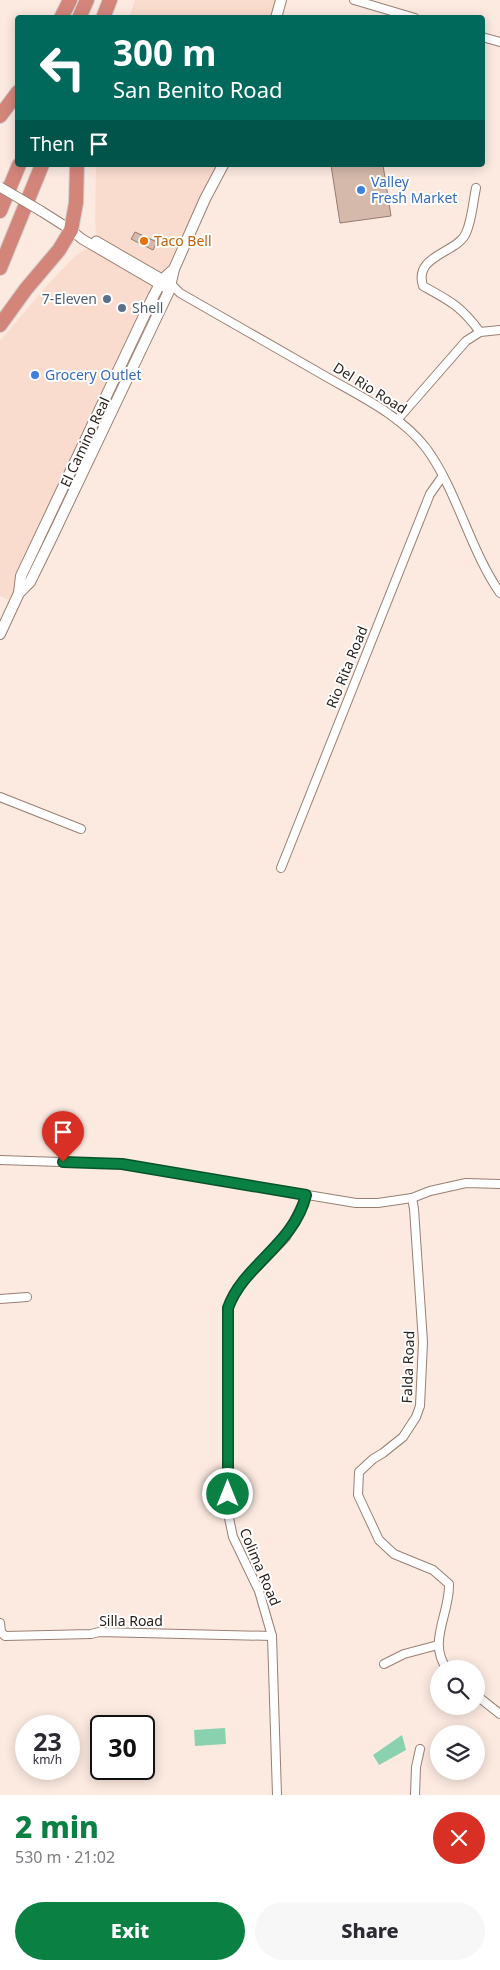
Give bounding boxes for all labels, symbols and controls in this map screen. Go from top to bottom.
text: 300 m [113,29,216,76]
icon: left [30,35,95,100]
text: San Benito Road [113,74,283,104]
icon: arrive [85,130,113,158]
text: Then [30,131,75,157]
place label: Valley Fresh Market [371,172,457,207]
marker: Valley Fresh Market [355,184,367,196]
place label: Taco Bell [154,231,212,250]
marker: Taco Bell [138,235,150,247]
place label: 7-Eleven [42,289,97,308]
marker: 7-Eleven [101,293,113,305]
place label: Shell [132,298,163,317]
marker: Shell [116,302,128,314]
street label: Del Rio Road [330,357,411,418]
place label: Grocery Outlet [45,365,142,384]
marker: Grocery Outlet [29,369,41,381]
street label: El Camino Real [55,394,114,490]
street label: Rio Rita Road [321,623,372,711]
pin [42,1111,84,1162]
icon: arrive [49,1118,77,1146]
street label: Falda Road [397,1330,418,1404]
position arrow [201,1467,253,1519]
street label: Colima Road [236,1525,285,1609]
street label: Silla Road [99,1611,163,1630]
map controls [430,1660,485,1780]
button: search [430,1660,485,1715]
speed limit sign: 30 [90,1715,155,1780]
text: 23 [33,1724,62,1758]
button: layers [430,1725,485,1780]
text: km/h [33,1751,62,1768]
text: 2 min [15,1806,99,1847]
button: close [433,1812,485,1864]
text: 530 m · 21:02 [15,1846,115,1868]
button: Exit [15,1902,245,1960]
button: Share [255,1902,485,1960]

